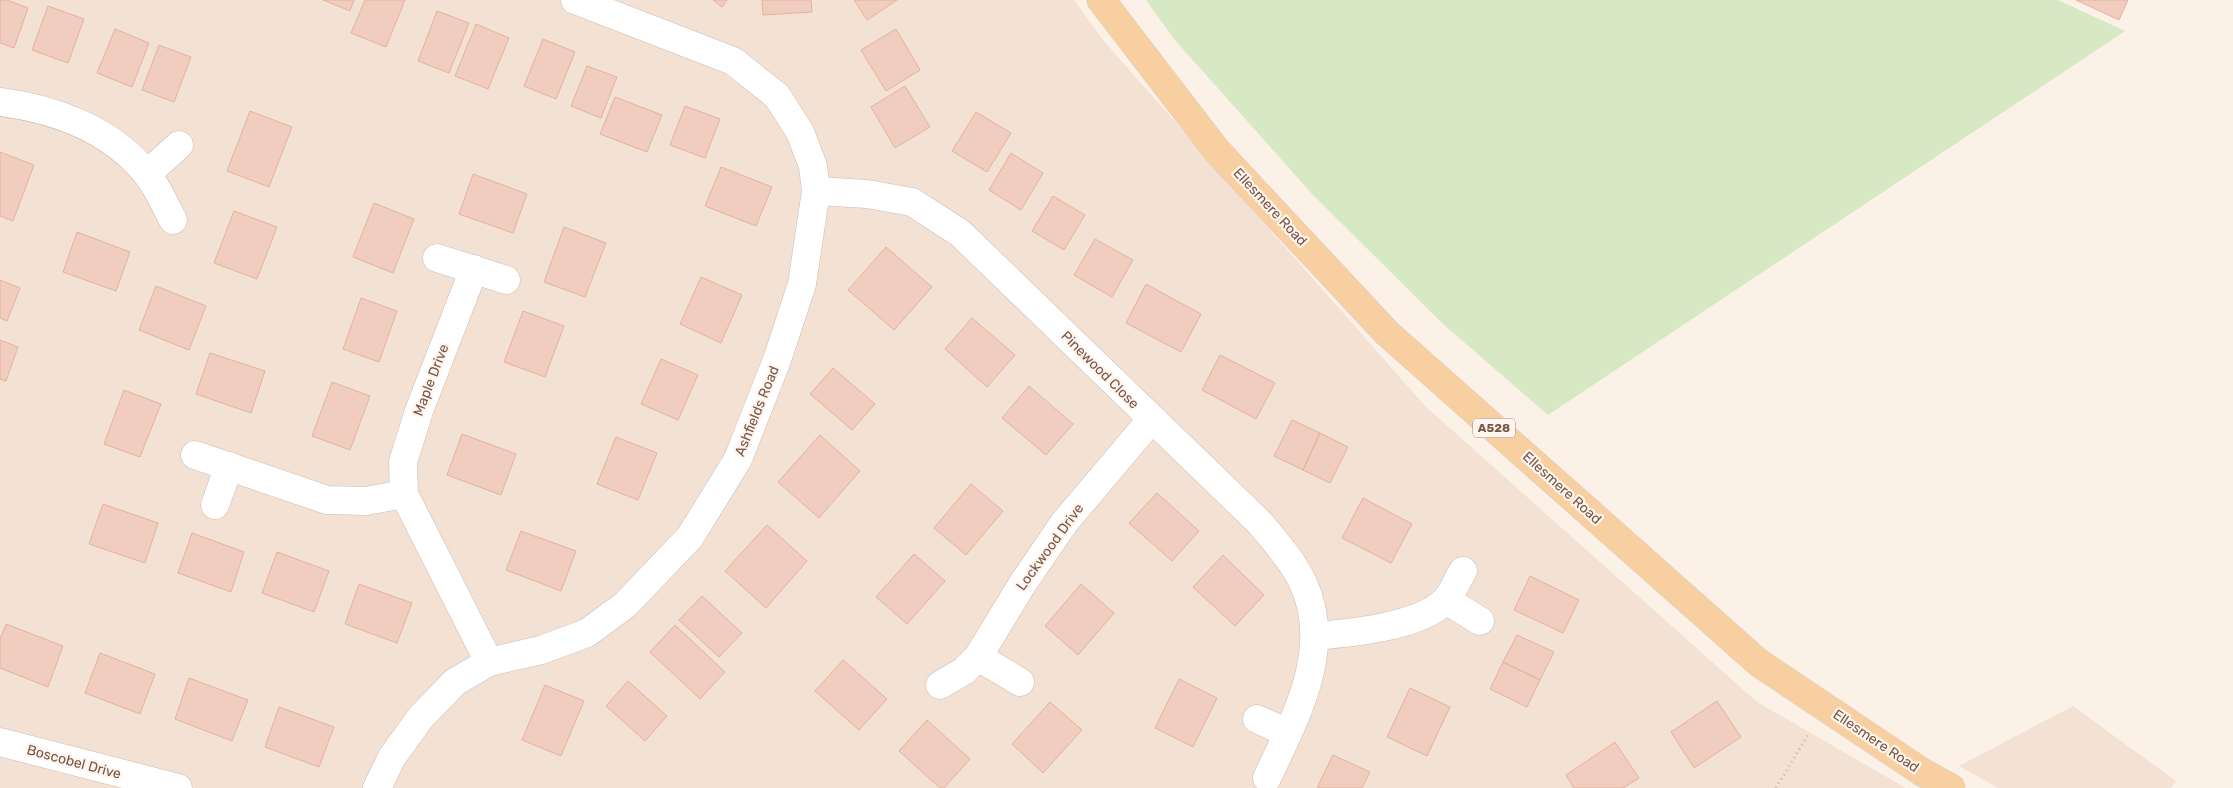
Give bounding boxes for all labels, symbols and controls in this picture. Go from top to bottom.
street label: Ellesmere Road [1230,165,1310,249]
street label: Pinewood Close [1058,328,1143,413]
street label: Maple Drive [410,342,453,418]
street label: Ashfields Road [731,363,783,459]
road number: A528 [1473,418,1515,438]
street label: Ellesmere Road [1519,448,1605,528]
street label: Lockwood Drive [1013,500,1087,594]
street label: Ellesmere Road [1830,706,1922,776]
street label: Boscobel Drive [25,741,123,783]

